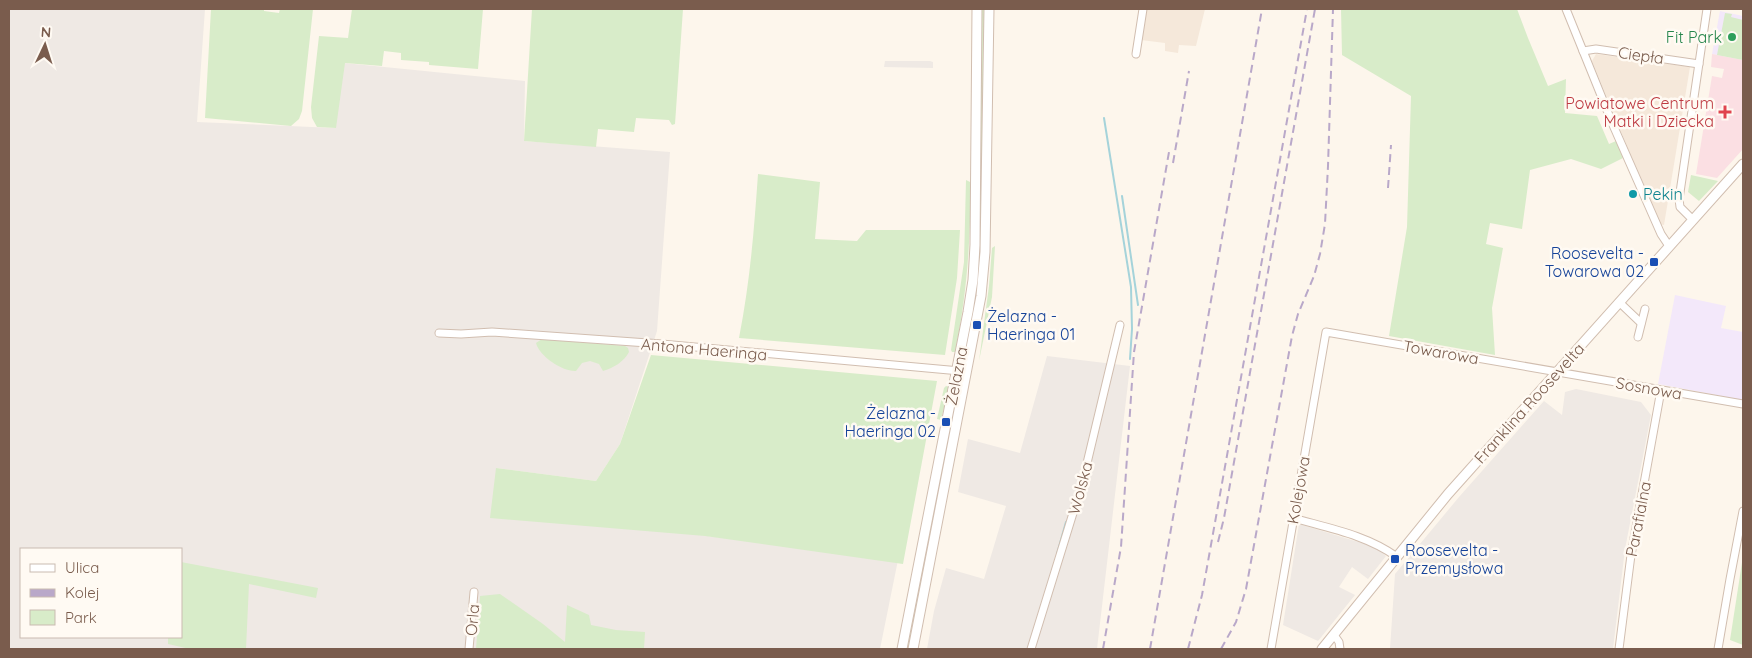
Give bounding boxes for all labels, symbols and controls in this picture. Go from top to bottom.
north arrow [20,20,70,70]
text: N [40,23,52,41]
place label: Fit Park [1666,27,1722,47]
marker: Fit Park [1726,31,1738,43]
street label: Ciepła [1617,42,1665,68]
place label: Powiatowe Centrum Matki i Dziecka [1565,93,1714,131]
marker: Powiatowe Centrum Matki i Dziecka [1718,105,1732,119]
place label: Pekin [1643,184,1683,204]
marker: Pekin [1627,188,1639,200]
place label: Roosevelta - Towarowa 02 [1545,243,1644,281]
marker: Roosevelta - Towarowa 02 [1648,256,1660,268]
place label: Żelazna - Haeringa 01 [987,306,1076,344]
marker: Żelazna - Haeringa 01 [971,319,983,331]
street label: Antona Haeringa [640,334,768,364]
street label: Towarowa [1402,336,1480,368]
street label: Franklina Roosevelta [1470,339,1588,467]
street label: Żelazna [941,345,971,407]
street label: Sosnowa [1614,372,1684,404]
place label: Żelazna - Haeringa 02 [845,403,936,441]
marker: Żelazna - Haeringa 02 [940,416,952,428]
street label: Kolejowa [1282,455,1314,525]
street label: Wolska [1063,459,1097,517]
street label: Parafialna [1621,480,1655,558]
place label: Roosevelta - Przemysłowa [1405,540,1503,578]
legend [20,548,182,638]
marker: Roosevelta - Przemysłowa [1389,553,1401,565]
text: Ulica [65,558,99,577]
text: Kolej [65,583,100,602]
street label: Orla [461,603,483,637]
text: Park [65,608,97,627]

